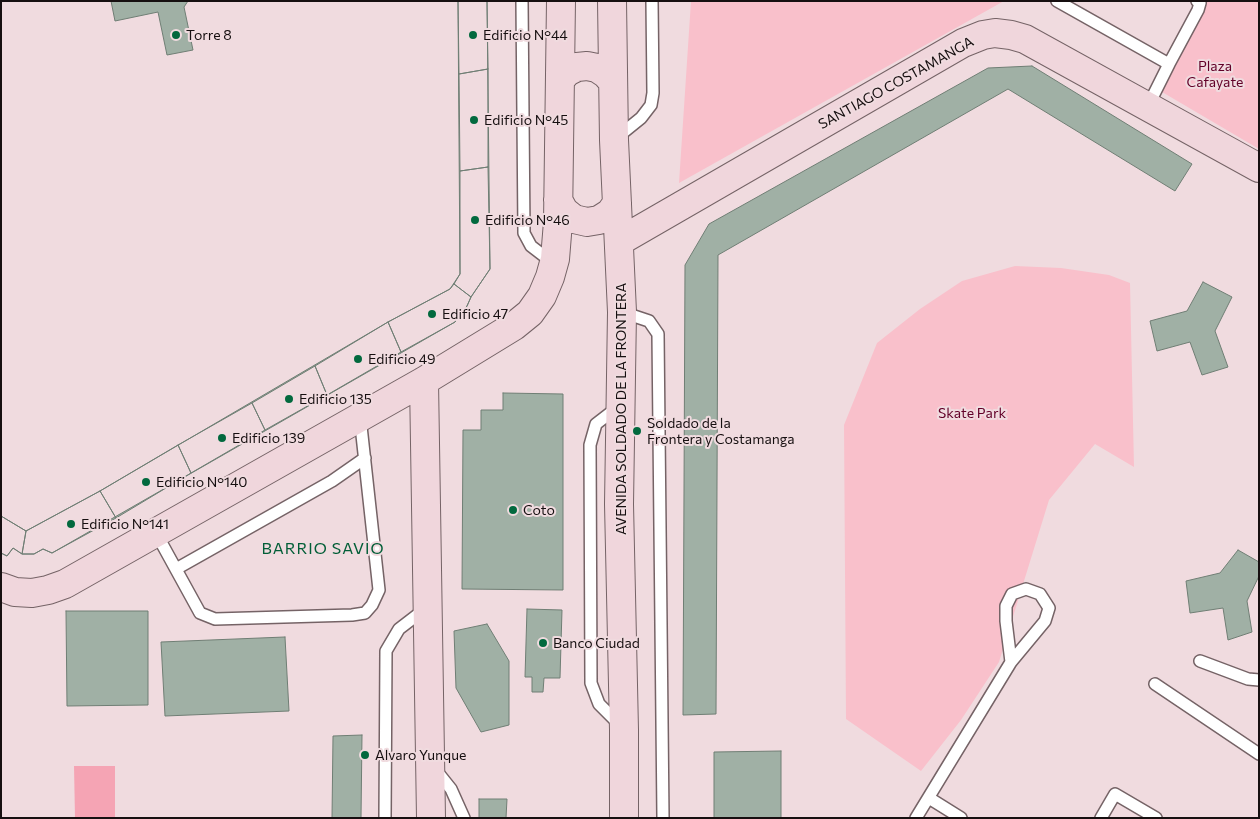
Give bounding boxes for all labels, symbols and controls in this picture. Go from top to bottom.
place label: Torre 8 [186,27,232,43]
place label: Edificio N°44 [483,27,568,43]
marker: Torre 8 [170,29,182,41]
marker: Edificio N°44 [467,29,479,41]
street label: SANTIAGO COSTAMANGA [815,33,977,133]
park label: Plaza Cafayate [1187,58,1243,90]
place label: Edificio N°45 [484,112,568,128]
marker: Edificio N°45 [468,114,480,126]
place label: Edificio N°46 [485,212,570,228]
marker: Edificio N°46 [469,214,481,226]
street label: AVENIDA SOLDADO DE LA FRONTERA [613,283,629,535]
place label: Edificio 47 [442,306,508,322]
marker: Edificio 47 [426,308,438,320]
place label: Edificio 49 [368,351,436,367]
marker: Edificio 49 [352,353,364,365]
place label: Edificio 135 [299,391,372,407]
marker: Edificio 135 [283,393,295,405]
park label: Skate Park [938,405,1006,421]
place label: Soldado de la Frontera y Costamanga [647,415,795,448]
marker: Soldado de la Frontera y Costamanga [631,425,643,437]
place label: Edificio 139 [232,430,305,446]
marker: Edificio 139 [216,432,228,444]
place label: Edificio N°140 [156,474,247,490]
marker: Edificio N°140 [140,476,152,488]
place label: Coto [523,502,555,518]
marker: Coto [507,504,519,516]
place label: Edificio N°141 [81,516,169,532]
marker: Edificio N°141 [65,518,77,530]
district label: BARRIO SAVIO [260,539,386,559]
place label: Banco Ciudad [553,635,640,651]
marker: Banco Ciudad [537,637,549,649]
place label: Alvaro Yunque [375,747,466,763]
marker: Alvaro Yunque [359,749,371,761]

